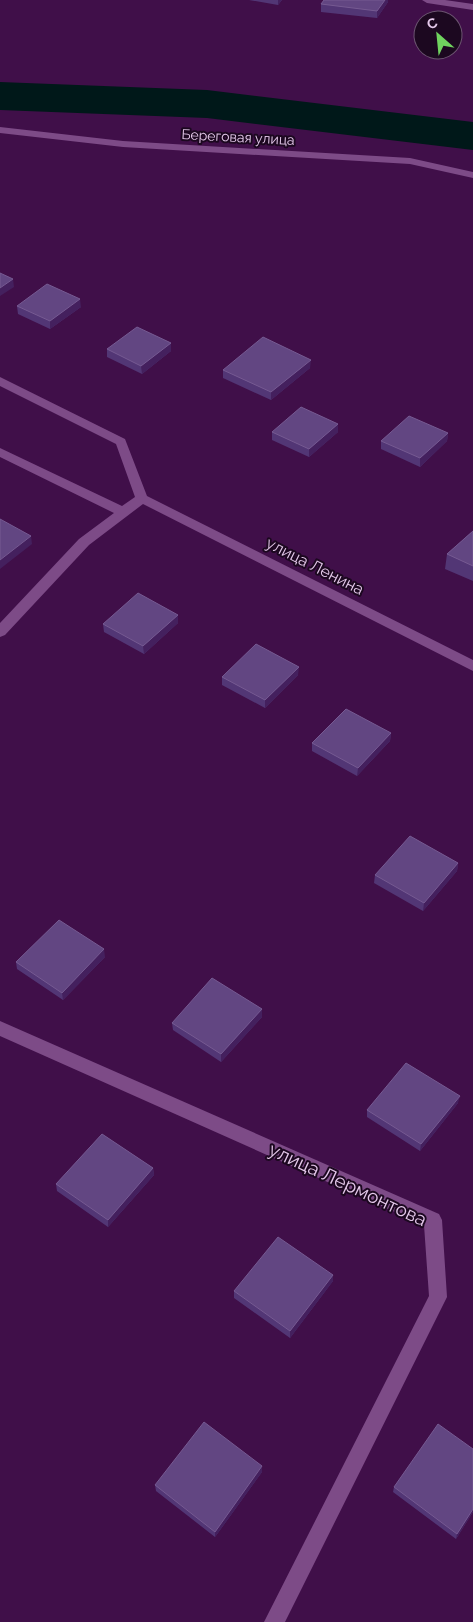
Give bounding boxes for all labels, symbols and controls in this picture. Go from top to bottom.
north arrow [413,10,463,60]
text: С [424,14,440,33]
street label: Береговая улица [181,126,295,148]
street label: улица Ленина [263,533,367,599]
street label: улица Лермонтова [265,1138,431,1230]

